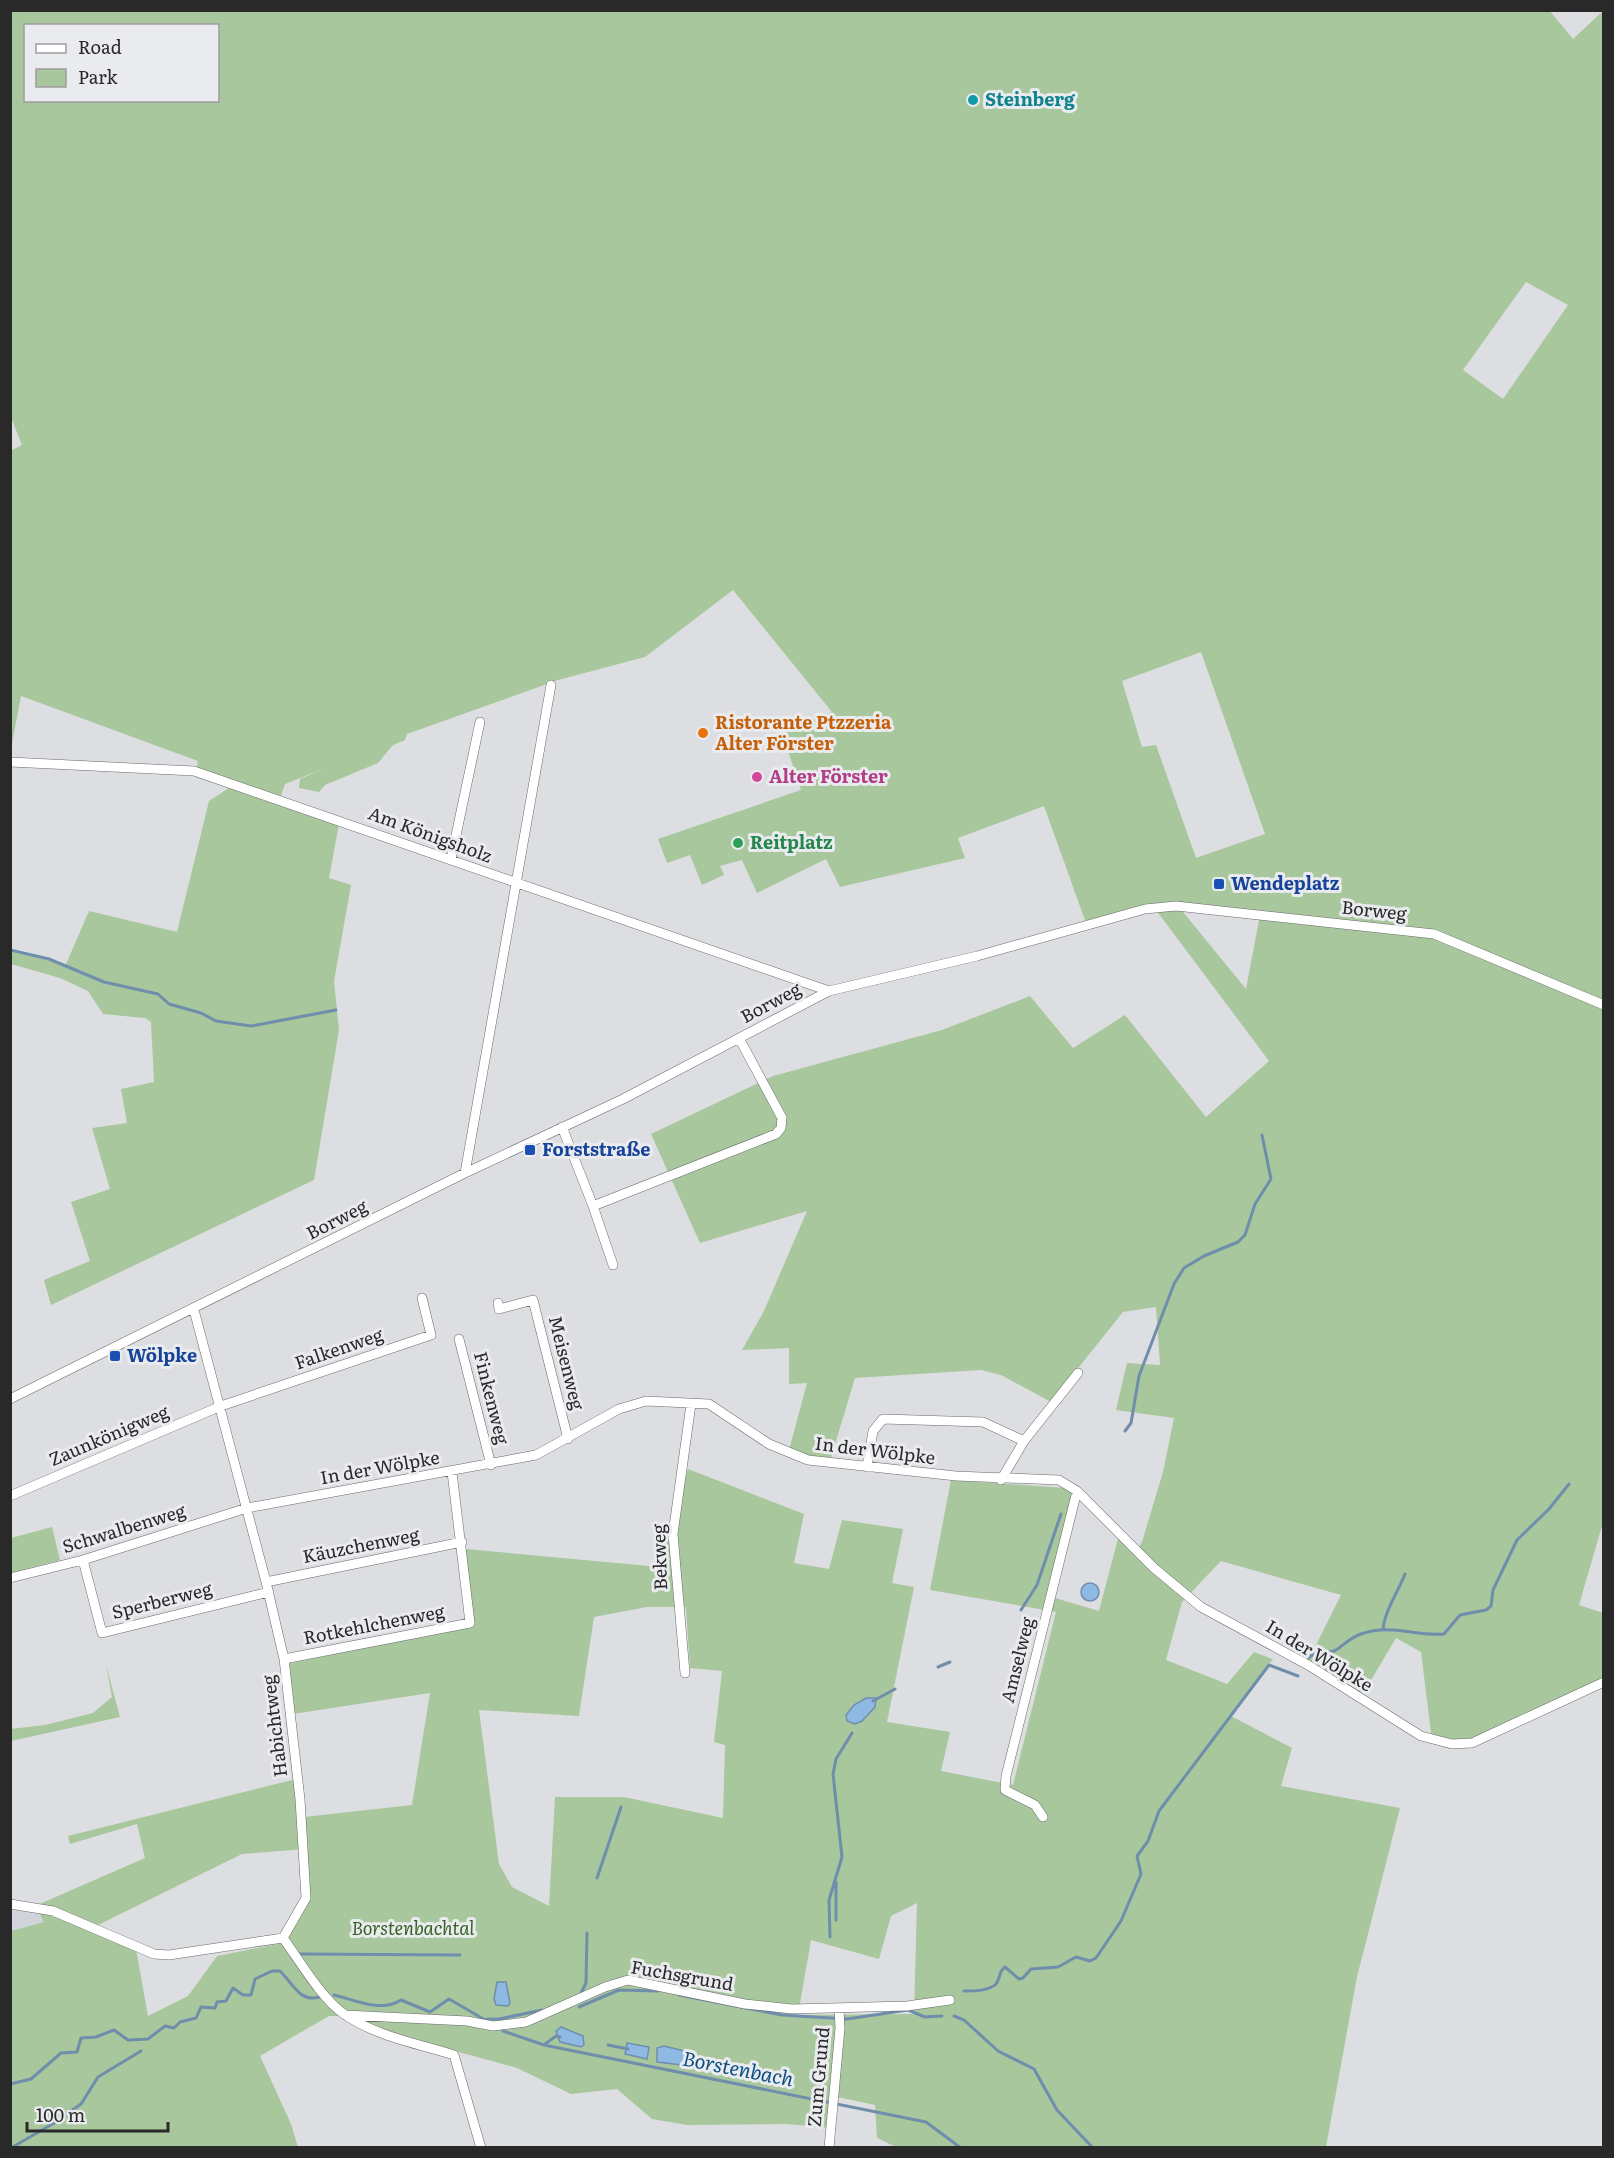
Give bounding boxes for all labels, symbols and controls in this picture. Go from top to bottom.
legend [24,24,219,102]
text: Road [78,33,122,60]
text: Park [78,63,119,90]
place label: Steinberg [985,85,1076,112]
marker: Steinberg [966,93,980,107]
place label: Ristorante Ptzzeria Alter Förster [715,708,892,756]
marker: Ristorante Ptzzeria Alter Förster [696,726,710,740]
place label: Alter Förster [769,762,888,789]
marker: Alter Förster [750,770,764,784]
street label: Am Königsholz [365,799,497,869]
place label: Reitplatz [750,828,833,855]
marker: Reitplatz [731,836,745,850]
place label: Wendeplatz [1231,869,1340,896]
marker: Wendeplatz [1212,877,1226,891]
street label: Borweg [1340,893,1409,926]
street label: Borweg [735,974,806,1029]
place label: Forststraße [542,1135,650,1162]
marker: Forststraße [523,1143,537,1157]
street label: Borweg [301,1191,372,1246]
street label: Meisenweg [543,1313,592,1413]
street label: Falkenweg [291,1320,387,1375]
place label: Wölpke [127,1341,197,1368]
street label: Finkenweg [468,1348,517,1448]
marker: Wölpke [108,1349,122,1363]
street label: Zaunkönigweg [44,1397,174,1472]
street label: In der Wölpke [814,1429,937,1470]
street label: In der Wölpke [318,1443,442,1490]
street label: Schwalbenweg [58,1496,190,1559]
street label: Käuzchenweg [300,1520,422,1569]
street label: Bekweg [644,1523,673,1591]
street label: Sperberweg [109,1574,215,1625]
street label: Rotkehlchenweg [301,1596,448,1650]
street label: In der Wölpke [1261,1612,1378,1697]
street label: Amselweg [993,1613,1040,1705]
street label: Habichtweg [254,1673,293,1779]
park label: Borstenbachtal [352,1914,475,1941]
street label: Fuchsgrund [629,1952,736,1997]
street label: Zum Grund [800,2026,835,2128]
water label: Borstenbach [680,2042,797,2093]
scale bar [27,2095,168,2133]
text: 100 m [36,2101,85,2128]

